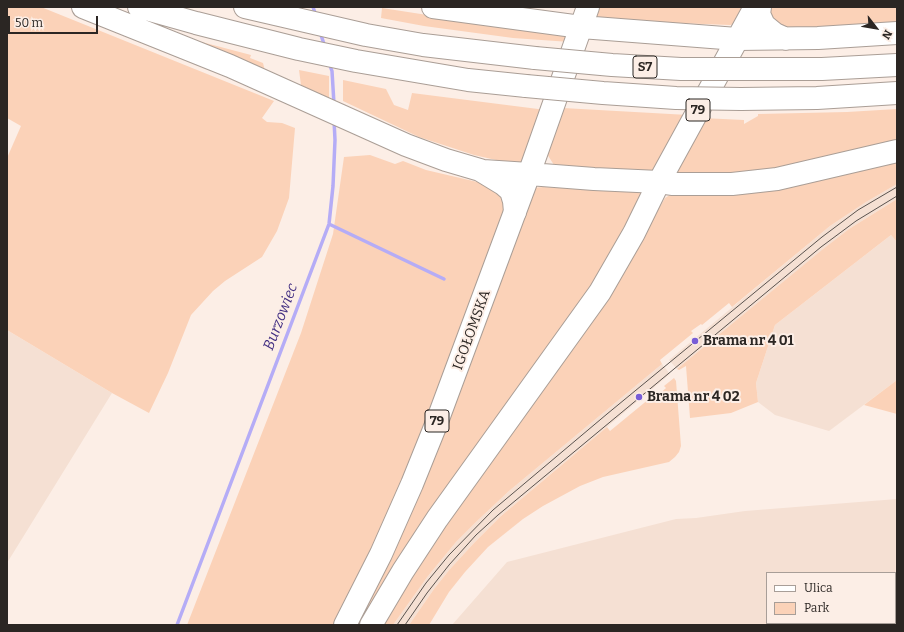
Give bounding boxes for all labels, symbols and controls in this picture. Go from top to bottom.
scale bar [10,8,100,34]
north arrow [856,8,896,48]
text: 50 m [15,16,43,30]
text: N [879,27,894,41]
road number: S7 [633,56,657,78]
road number: 79 [686,99,710,121]
water label: Burzowiec [260,281,302,353]
street label: IGOŁOMSKA [450,288,494,372]
place label: Brama nr 4 01 [703,333,794,349]
marker: Brama nr 4 01 [690,336,700,346]
place label: Brama nr 4 02 [647,389,740,405]
marker: Brama nr 4 02 [634,392,644,402]
road number: 79 [425,410,449,432]
legend [766,572,896,624]
text: Ulica [804,581,833,595]
text: Park [804,601,829,615]

